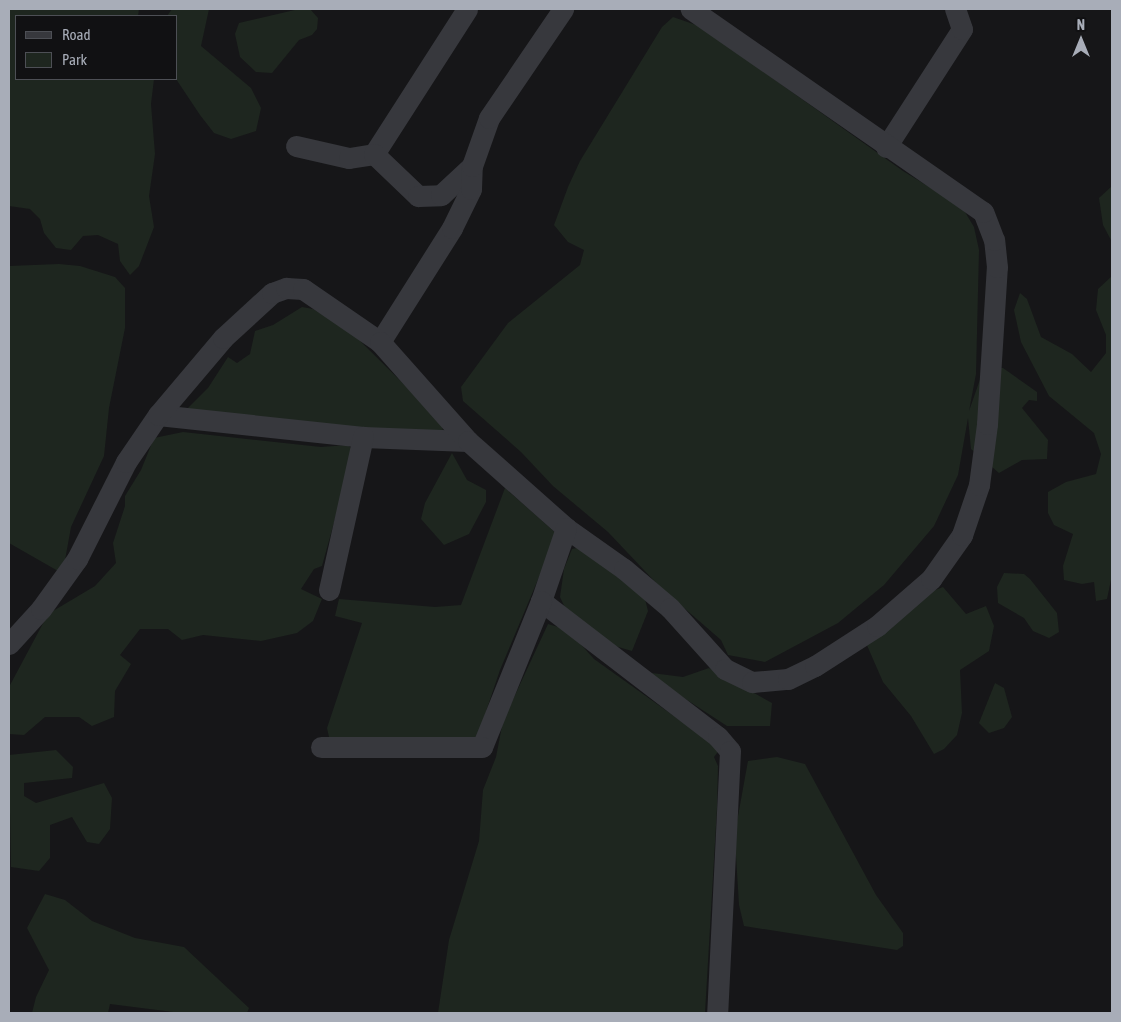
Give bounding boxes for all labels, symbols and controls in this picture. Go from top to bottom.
legend [15,15,178,80]
north arrow [1056,15,1106,65]
text: N [1077,17,1085,33]
text: Road [62,26,91,43]
text: Park [62,51,87,68]

